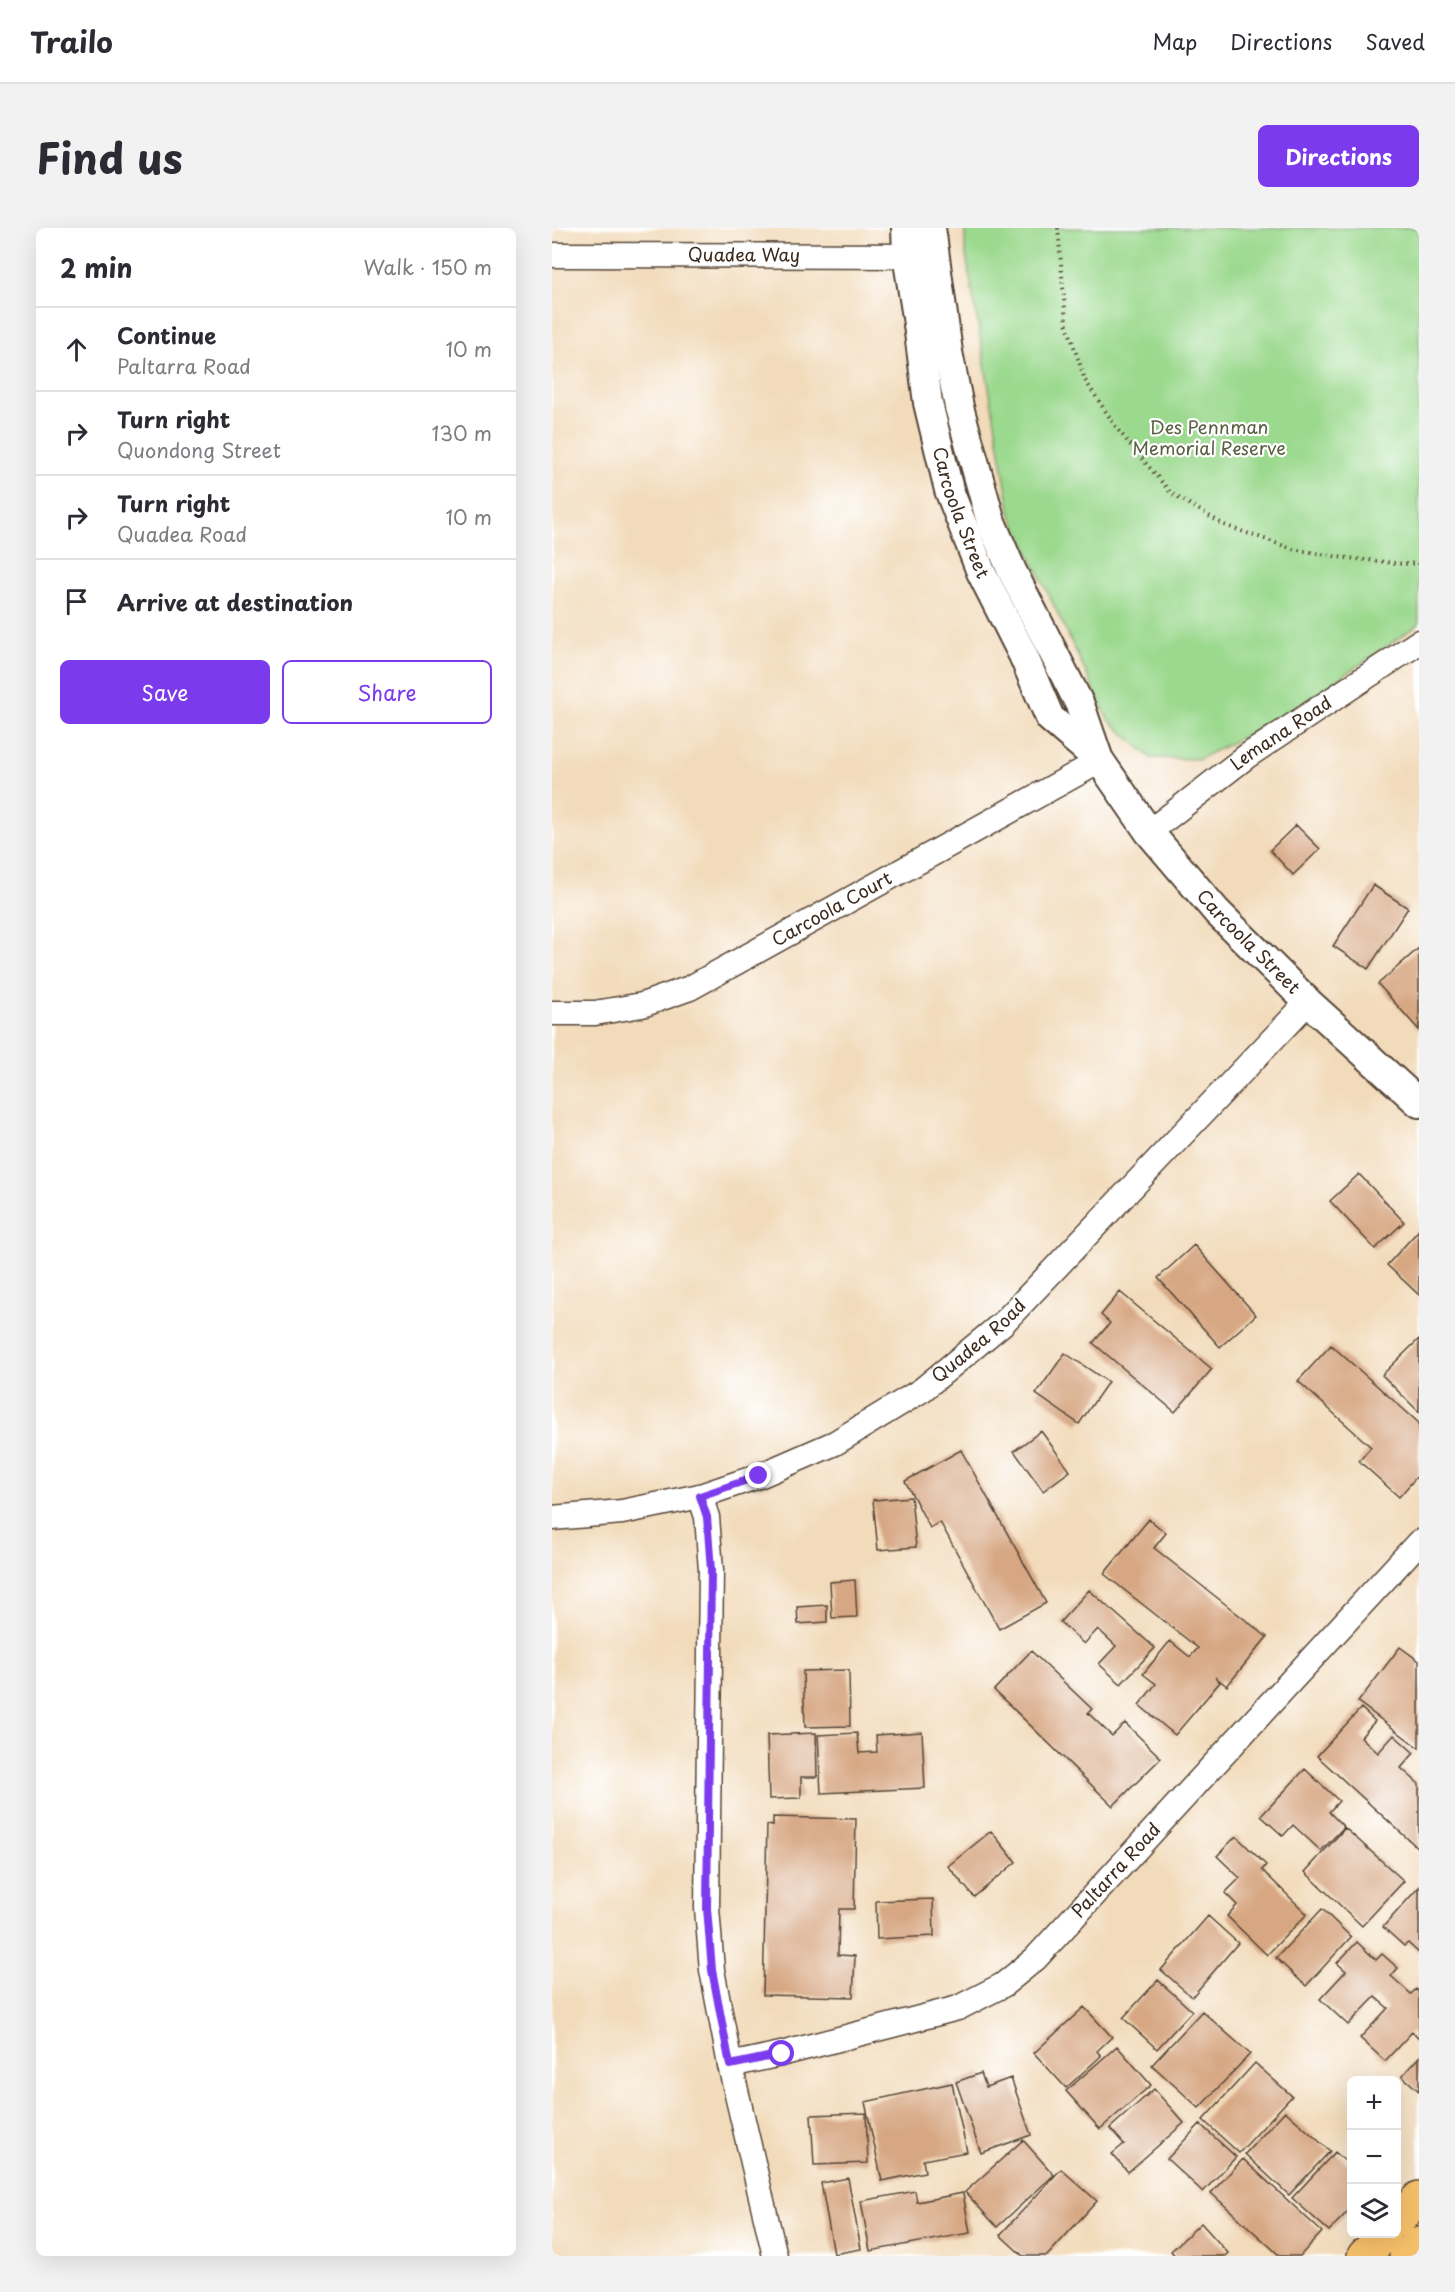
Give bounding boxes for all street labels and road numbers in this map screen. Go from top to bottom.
street label: Quadea Way [688,240,800,268]
street label: Carcoola Street [927,444,997,583]
street label: Lemana Road [1224,688,1337,776]
street label: Carcoola Court [766,864,896,952]
street label: Carcoola Street [1191,883,1307,999]
street label: Quadea Road [925,1292,1031,1389]
street label: Paltarra Road [1065,1816,1166,1923]

